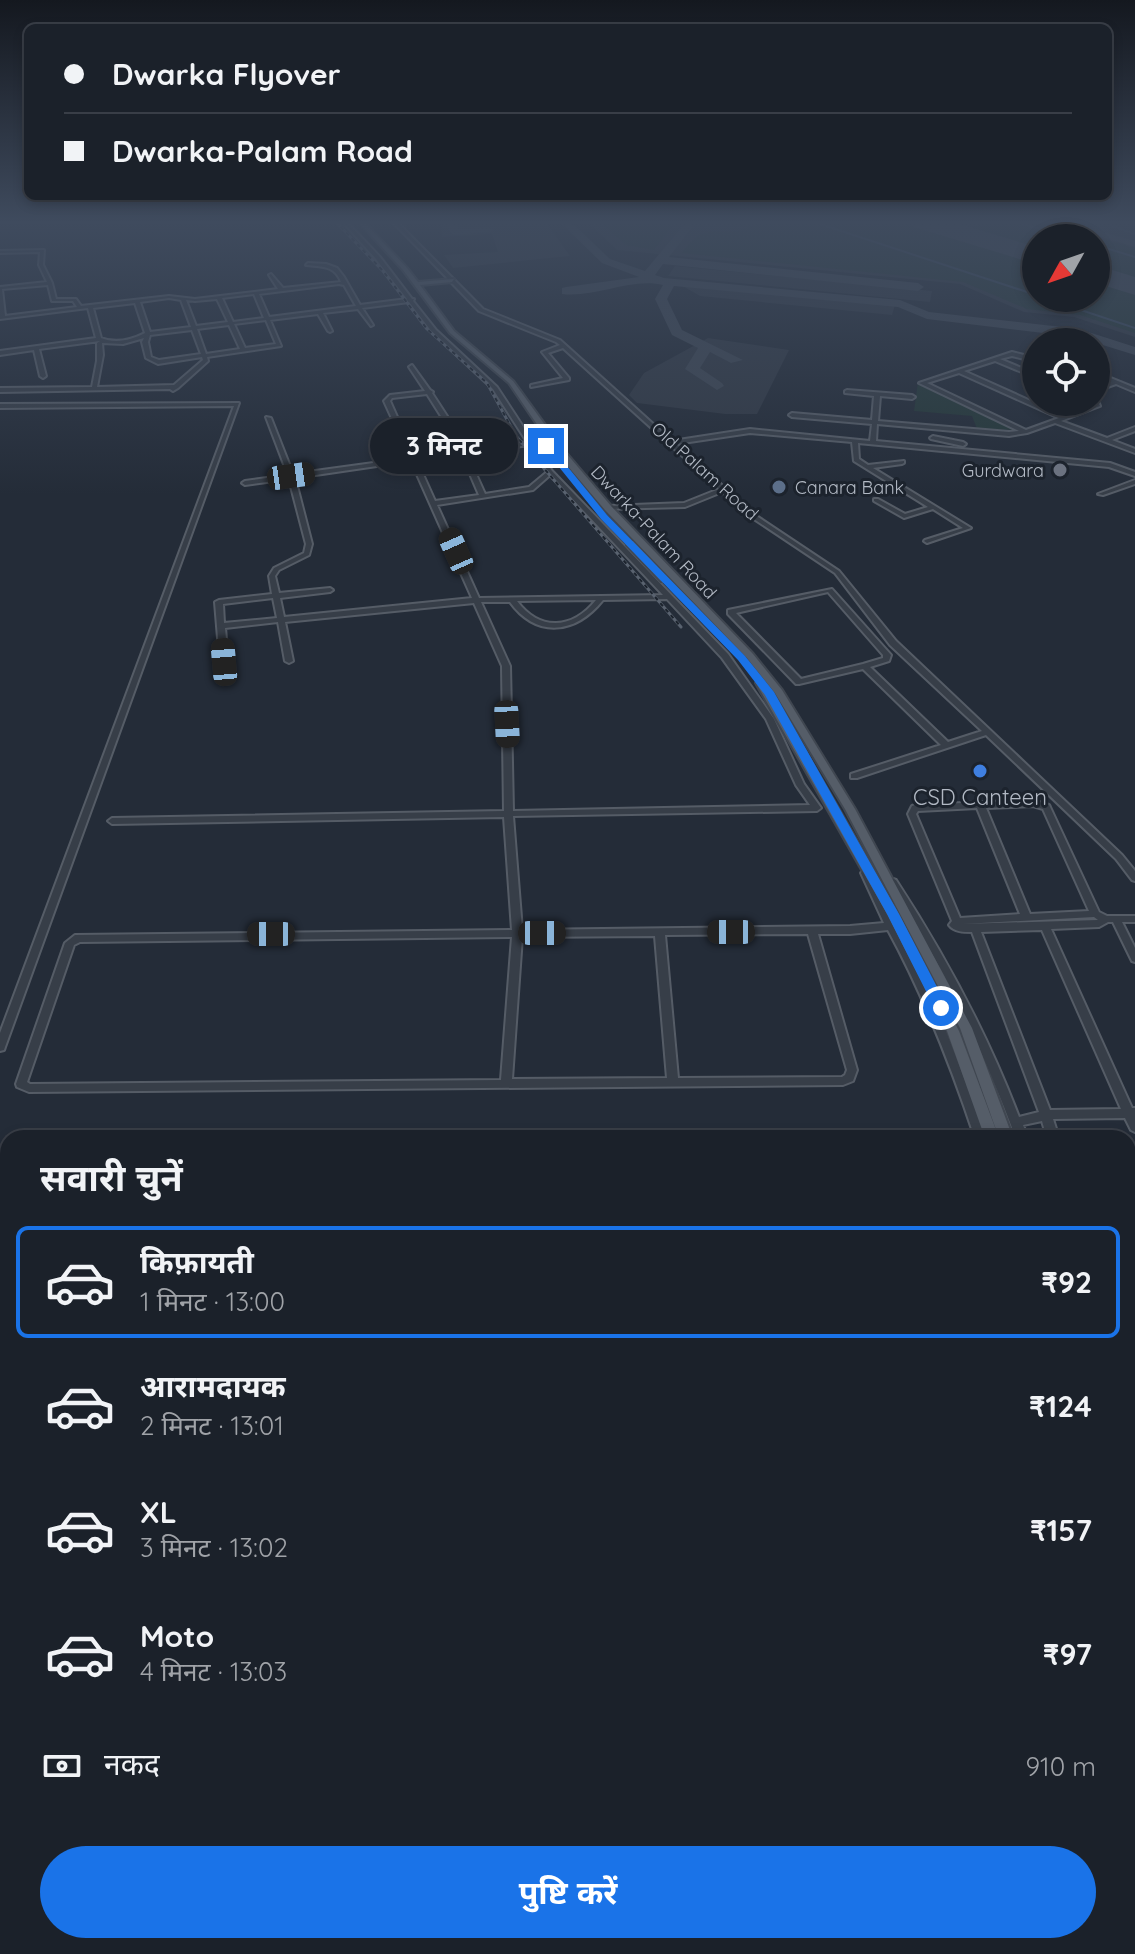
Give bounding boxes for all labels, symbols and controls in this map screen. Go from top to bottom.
text: Dwarka Flyover [112,55,341,93]
text: Dwarka-Palam Road [112,132,413,170]
north arrow [1022,224,1110,312]
map controls [1022,224,1110,416]
button: locate [1022,328,1110,416]
street label: Old Palam Road [647,417,763,525]
callout: 3 मिनट [370,418,518,474]
route end [528,428,564,464]
text: 3 मिनट [406,429,482,462]
place label: Gurdwara [962,459,1044,482]
street label: Dwarka-Palam Road [586,460,722,604]
car [266,461,316,491]
marker: Gurdwara [1051,461,1069,479]
place label: Canara Bank [795,476,904,499]
marker: Canara Bank [770,478,788,496]
car [435,524,477,578]
car [210,637,238,687]
car [494,699,520,749]
marker: CSD Canteen [971,762,989,780]
place label: CSD Canteen [913,783,1047,811]
car [707,920,755,944]
car [518,921,566,945]
car [247,922,295,946]
route start [923,990,959,1026]
text: सवारी चुनें [40,1155,183,1200]
text: किफ़ायती [140,1243,254,1281]
icon: car [44,1246,116,1318]
text: ₹92 [1041,1263,1092,1301]
text: 1 मिनट · 13:00 [140,1285,285,1318]
text: आरामदायक [140,1367,286,1405]
icon: car [44,1370,116,1442]
text: ₹124 [1029,1387,1092,1425]
text: 2 मिनट · 13:01 [140,1409,284,1442]
text: XL [140,1493,177,1531]
icon: car [44,1494,116,1566]
text: ₹157 [1030,1511,1092,1549]
text: 3 मिनट · 13:02 [140,1531,288,1564]
text: Moto [140,1617,214,1655]
icon: car [44,1618,116,1690]
text: ₹97 [1043,1635,1092,1673]
text: 4 मिनट · 13:03 [140,1655,287,1688]
icon: cash [40,1744,84,1788]
text: नकद [104,1745,160,1783]
text: 910 m [1025,1750,1096,1783]
button: पुष्टि करें [40,1846,1096,1938]

